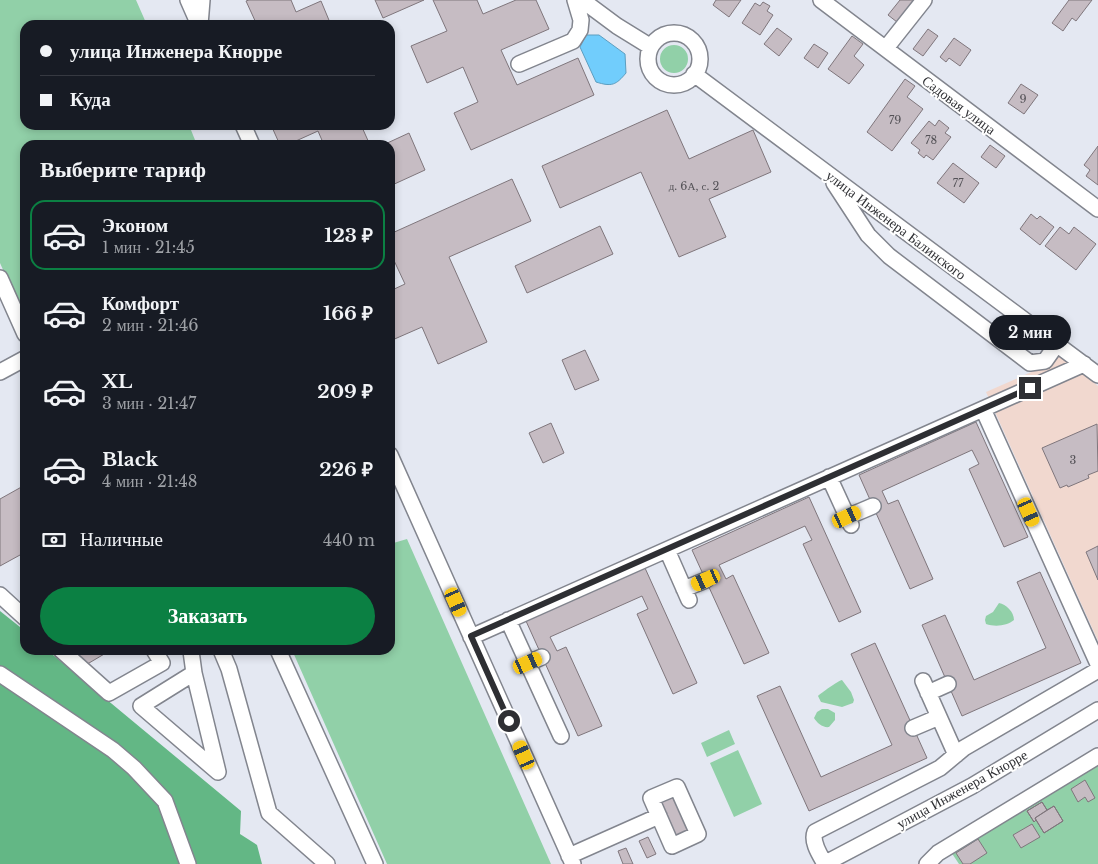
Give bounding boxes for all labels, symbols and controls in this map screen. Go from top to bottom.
text: улица Инженера Кнорре [70,40,282,63]
street label: Садовая улица [919,72,1000,139]
text: Куда [70,88,111,111]
house number: 9 [1019,92,1027,106]
house number: 79 [889,113,901,127]
house number: 78 [925,133,937,147]
text: Выберите тариф [40,156,206,183]
street label: улица Инженера Балинского [822,166,970,284]
house number: 77 [952,176,964,190]
house number: д. 6А, с. 2 [669,179,720,193]
icon: car [42,213,87,258]
text: Эконом [102,214,168,237]
text: 123 ₽ [324,224,373,247]
text: 1 мин · 21:45 [102,237,195,257]
icon: car [42,291,87,336]
text: Комфорт [102,292,179,315]
text: 166 ₽ [323,302,373,325]
text: 2 мин · 21:46 [102,315,199,335]
callout: 2 мин [989,316,1071,350]
text: 2 мин [1008,322,1052,342]
icon: car [42,369,87,414]
text: XL [102,370,132,393]
route end [1019,377,1041,399]
text: 209 ₽ [317,380,373,403]
text: 3 мин · 21:47 [102,393,196,413]
icon: car [42,447,87,492]
text: Black [102,448,158,471]
house number: 3 [1070,453,1077,467]
text: 226 ₽ [319,458,373,481]
text: 4 мин · 21:48 [102,471,198,491]
car [1016,495,1041,529]
car [830,504,863,530]
icon: cash [40,526,68,554]
text: Наличные [80,528,163,551]
text: 440 m [323,530,375,550]
car [689,567,722,593]
car [443,585,468,619]
button: Заказать [40,587,375,645]
car [511,650,544,676]
route start [498,710,520,732]
car [511,738,536,772]
street label: улица Инженера Кнорре [893,746,1031,832]

